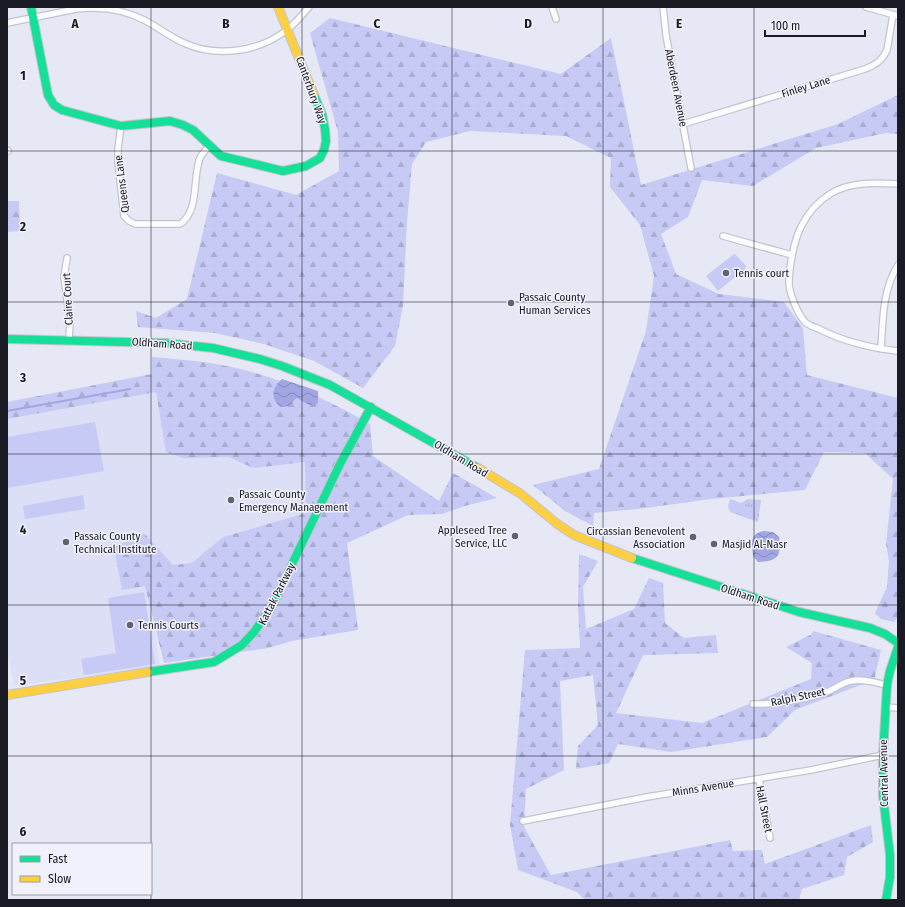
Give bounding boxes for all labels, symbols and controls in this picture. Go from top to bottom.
scale bar [765,12,865,38]
text: A [70,16,79,31]
text: B [222,16,230,31]
text: C [374,16,381,31]
text: D [524,16,532,31]
text: E [676,16,682,31]
text: 100 m [771,19,800,33]
street label: Aberdeen Avenue [662,48,690,128]
street label: Canterbury Way [293,55,329,125]
text: 1 [20,68,26,83]
street label: Finley Lane [780,73,832,101]
street label: Queens Lane [112,154,132,214]
text: 2 [19,219,26,234]
place label: Tennis court [734,267,789,280]
marker: Tennis court [721,268,731,278]
street label: Claire Court [60,272,76,325]
place label: Passaic County Human Services [519,291,591,317]
marker: Passaic County Human Services [506,298,516,308]
street label: Oldham Road [131,335,193,353]
text: 3 [19,370,26,385]
street label: Oldham Road [432,438,490,480]
place label: Passaic County Emergency Management [239,488,348,514]
marker: Passaic County Emergency Management [226,495,236,505]
text: 4 [20,522,27,537]
place label: Appleseed Tree Service, LLC [438,524,507,550]
place label: Circassian Benevolent Association [586,525,685,551]
place label: Passaic County Technical Institute [74,530,156,556]
marker: Appleseed Tree Service, LLC [510,531,520,541]
marker: Circassian Benevolent Association [688,532,698,542]
marker: Passaic County Technical Institute [61,537,71,547]
place label: Masjid Al-Nasr [722,538,787,551]
marker: Masjid Al-Nasr [709,539,719,549]
street label: Kattak Parkway [256,561,298,627]
street label: Oldham Road [719,581,781,613]
place label: Tennis Courts [138,619,199,632]
marker: Tennis Courts [125,620,135,630]
text: 5 [20,673,26,688]
street label: Ralph Street [770,685,827,709]
street label: Central Avenue [877,739,891,807]
street label: Minns Avenue [671,777,735,799]
street label: Hall Street [753,784,775,834]
text: 6 [20,824,27,839]
legend [12,843,152,895]
text: Fast [48,852,67,866]
text: Slow [48,872,71,886]

